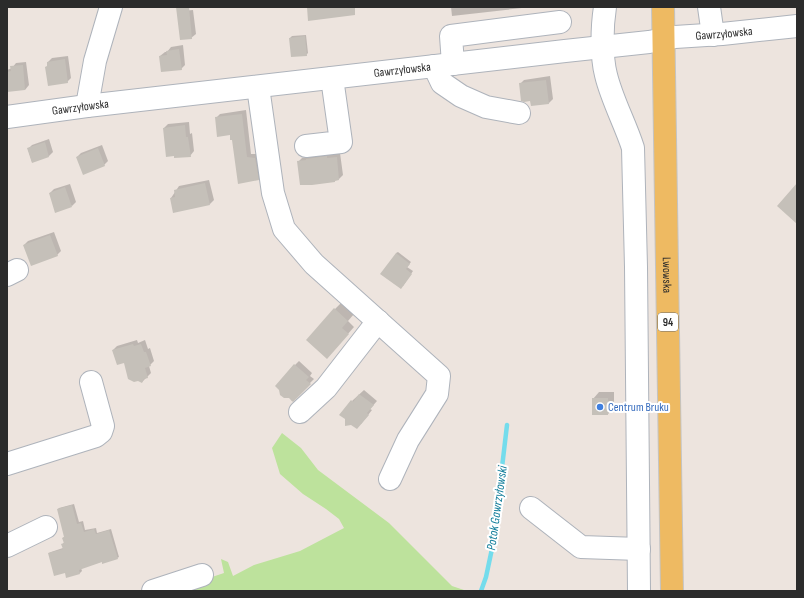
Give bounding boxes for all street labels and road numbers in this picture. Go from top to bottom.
street label: Gawrzyłowska [695,23,754,43]
street label: Gawrzyłowska [373,59,432,80]
street label: Gawrzyłowska [51,96,110,118]
street label: Lwowska [659,257,675,294]
road number: 94 [658,313,678,331]

